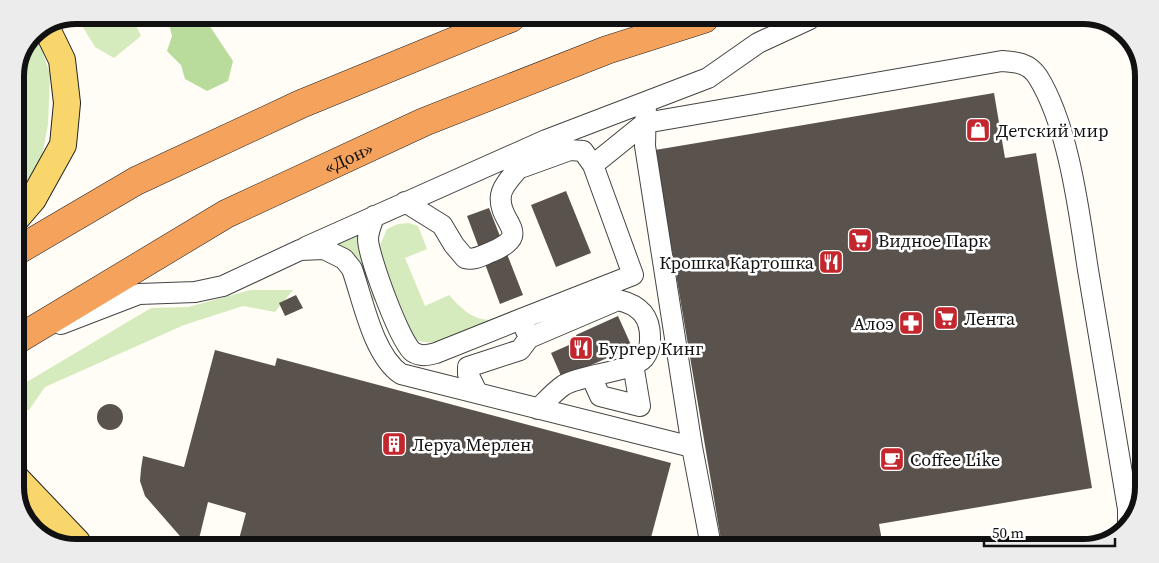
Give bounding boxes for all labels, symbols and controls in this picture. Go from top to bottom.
shop icon: Детский мир [965,117,991,143]
place label: Детский мир [996,118,1108,143]
street label: «Дон» [320,135,377,179]
supermarket icon: Видное Парк [847,227,873,253]
place label: Видное Парк [878,228,988,253]
restaurant icon: Крошка Картошка [818,249,844,275]
place label: Крошка Картошка [659,250,815,275]
supermarket icon: Лента [933,305,959,331]
place label: Лента [964,306,1016,331]
pharmacy icon: Алоэ [898,310,924,336]
place label: Алоэ [853,311,894,336]
restaurant icon: Бургер Кинг [568,335,594,361]
place label: Бургер Кинг [598,336,703,361]
building icon: Леруа Мерлен [381,431,407,457]
place label: Леруа Мерлен [412,432,532,457]
cafe icon: Coffee Like [879,446,905,472]
place label: Coffee Like [910,447,1000,472]
scale bar [984,516,1115,548]
text: 50 m [992,522,1024,543]

